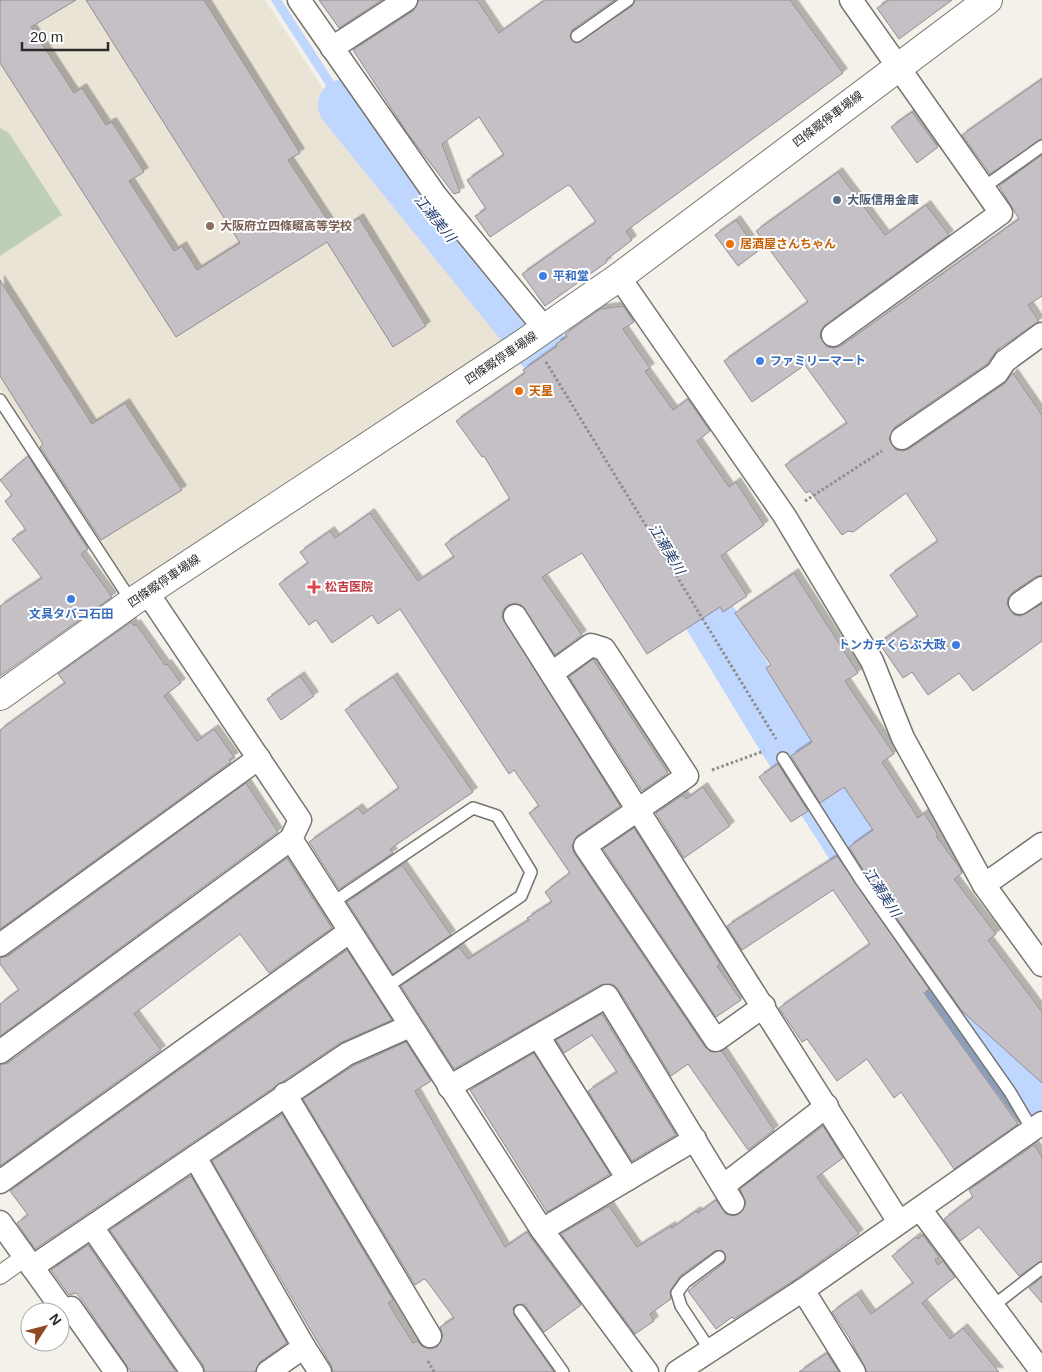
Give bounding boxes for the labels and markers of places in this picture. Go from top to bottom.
place label: 大阪信用金庫 [847,193,919,207]
marker: 大阪信用金庫 [831,194,843,206]
place label: 大阪府立四條畷高等学校 [220,219,352,233]
marker: 大阪府立四條畷高等学校 [204,220,216,232]
place label: 居酒屋さんちゃん [740,237,836,251]
marker: 居酒屋さんちゃん [724,238,736,250]
place label: 平和堂 [553,269,589,283]
marker: 平和堂 [537,270,549,282]
place label: ファミリーマート [770,354,866,368]
marker: ファミリーマート [754,355,766,367]
place label: 天星 [529,384,553,398]
marker: 天星 [513,385,525,397]
marker: 松吉医院 [307,580,321,594]
place label: 松吉医院 [325,580,373,594]
marker: 文具タバコ石田 [65,593,77,605]
place label: 文具タバコ石田 [29,607,113,621]
place label: トンカチくらぶ大政 [838,638,946,652]
marker: トンカチくらぶ大政 [950,639,962,651]

